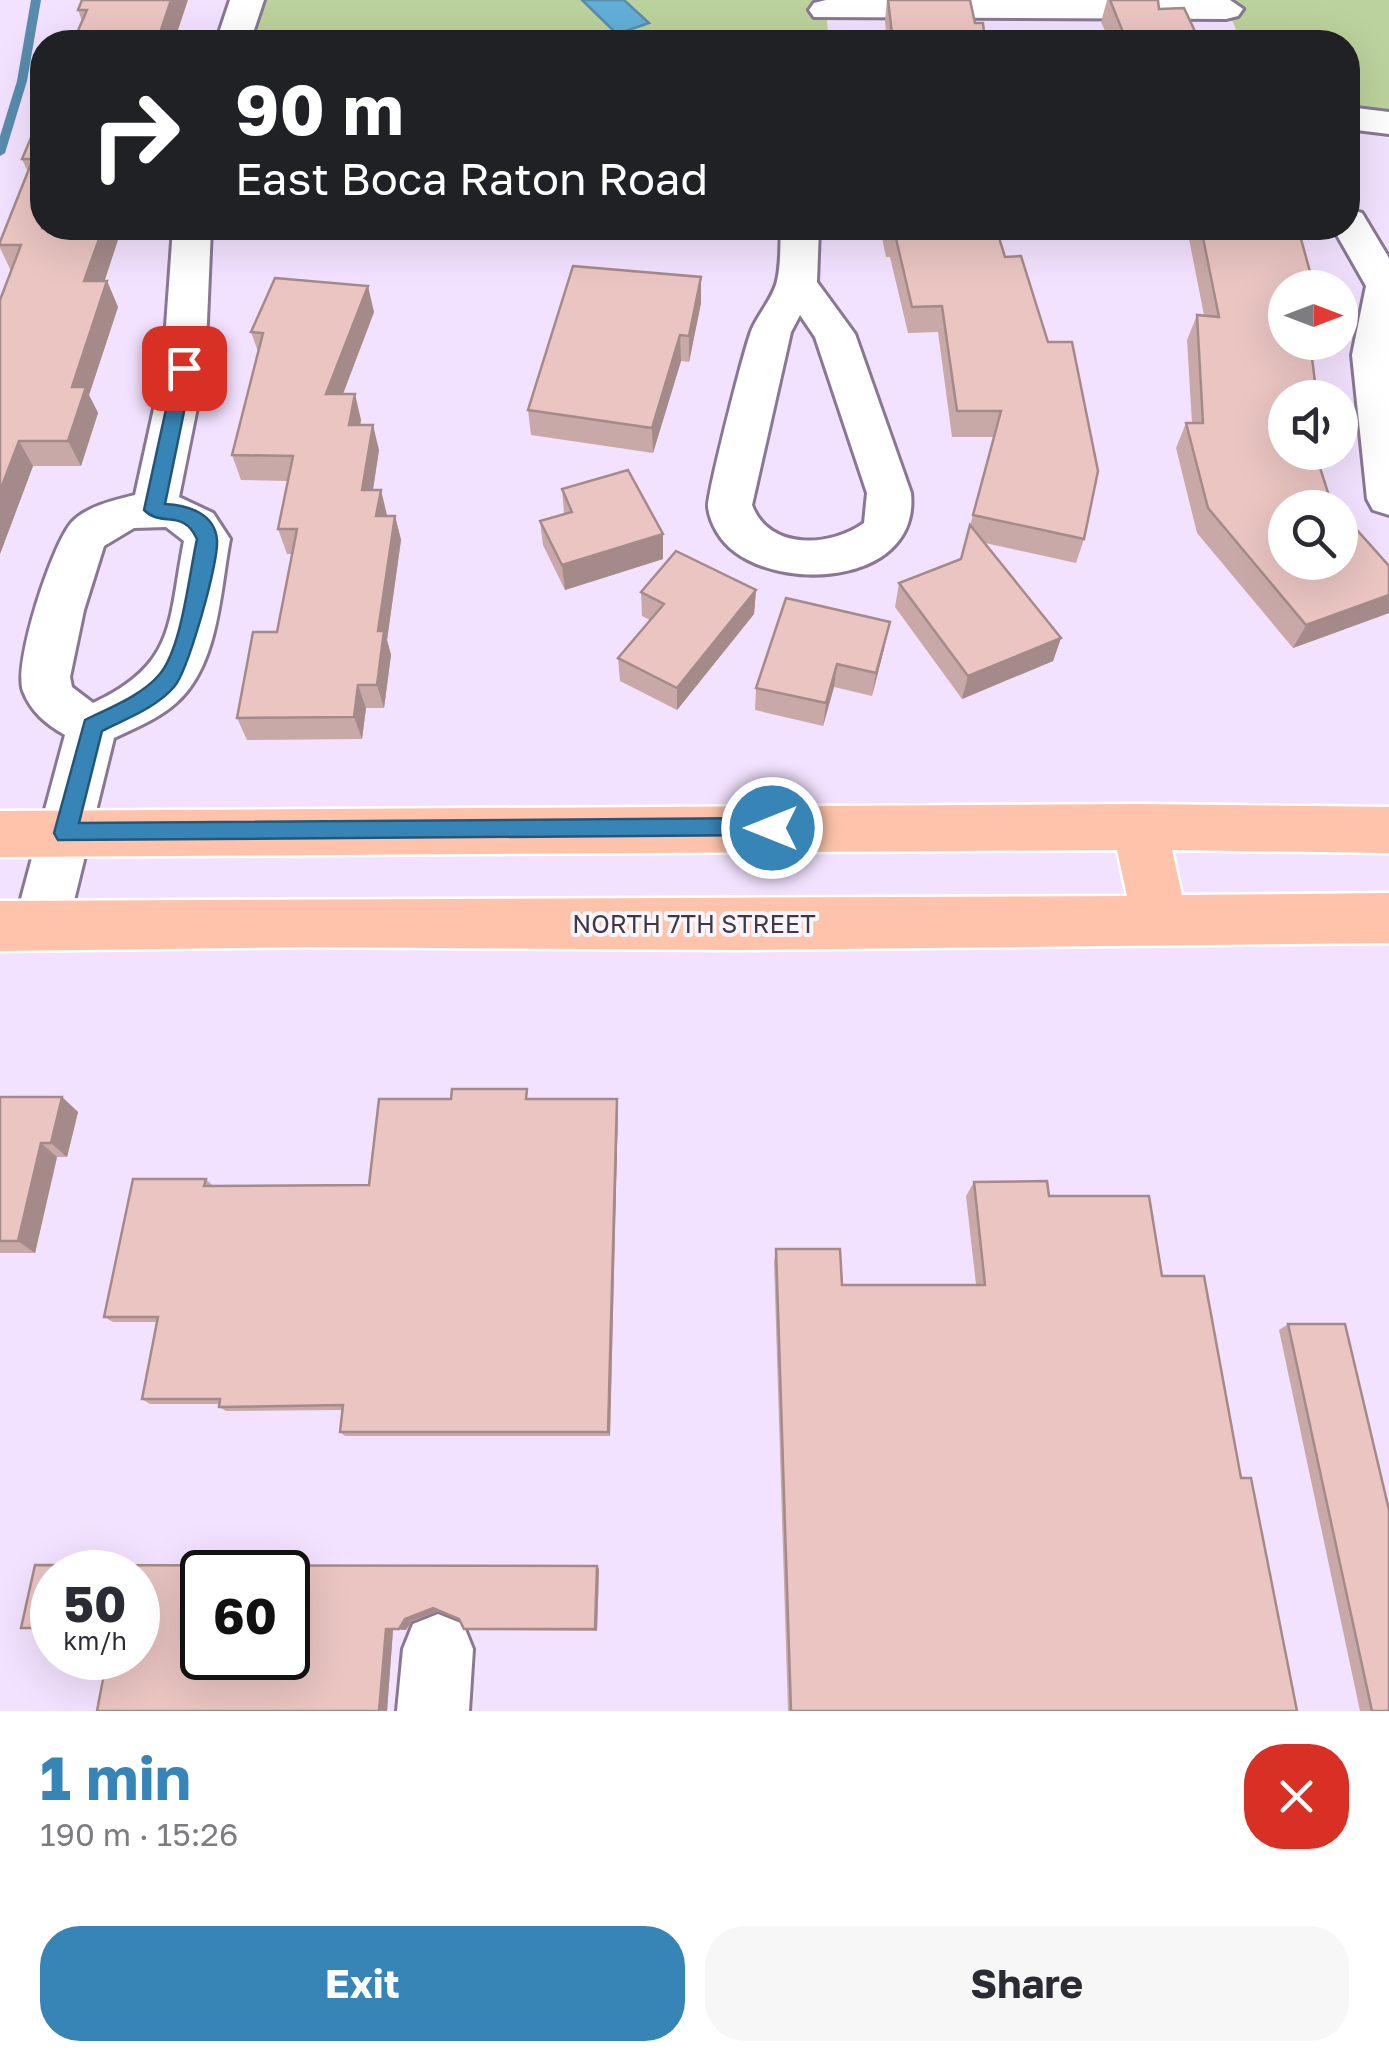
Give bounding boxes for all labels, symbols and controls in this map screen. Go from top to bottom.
text: 90 m [235,66,404,150]
icon: right [70,70,200,200]
text: East Boca Raton Road [235,151,708,205]
north arrow [1268,270,1358,360]
map controls [1268,270,1358,580]
pin [142,326,227,411]
icon: arrive [157,341,212,396]
button: sound [1268,380,1358,470]
button: search [1268,490,1358,580]
position arrow [720,776,824,880]
street label: NORTH 7TH STREET [572,908,816,939]
speed limit sign: 60 [180,1550,310,1680]
text: 50 [63,1573,126,1633]
text: km/h [63,1625,127,1656]
text: 1 min [40,1741,191,1813]
button: close [1244,1744,1349,1849]
text: 190 m · 15:26 [40,1815,238,1853]
button: Exit [40,1926,685,2041]
button: Share [705,1926,1349,2041]

